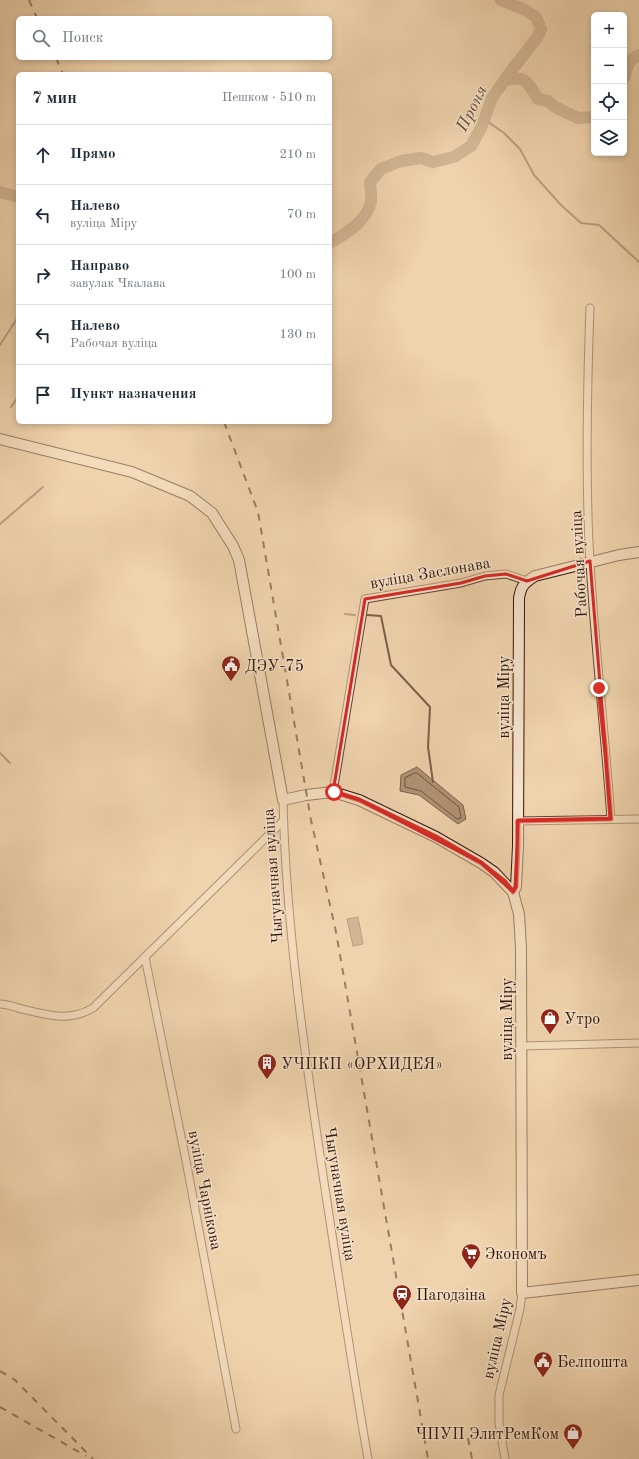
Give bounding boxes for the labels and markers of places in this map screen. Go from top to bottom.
public building icon: ДЭУ-75 [220,654,242,682]
place label: ДЭУ-75 [245,659,304,675]
shop icon: Утро [539,1007,561,1035]
place label: Утро [564,1012,600,1028]
building icon: УЧПКП «ОРХИДЕЯ» [256,1052,278,1080]
place label: УЧПКП «ОРХИДЕЯ» [281,1057,443,1073]
supermarket icon: Экономъ [460,1242,482,1270]
place label: Экономъ [485,1247,546,1263]
station icon: Пагодзіна [391,1283,413,1311]
place label: Пагодзіна [416,1288,486,1304]
public building icon: Белпошта [532,1350,554,1378]
place label: Белпошта [557,1355,628,1371]
shop icon: ЧПУП ЭлитРемКом [562,1422,584,1450]
place label: ЧПУП ЭлитРемКом [415,1427,559,1443]

